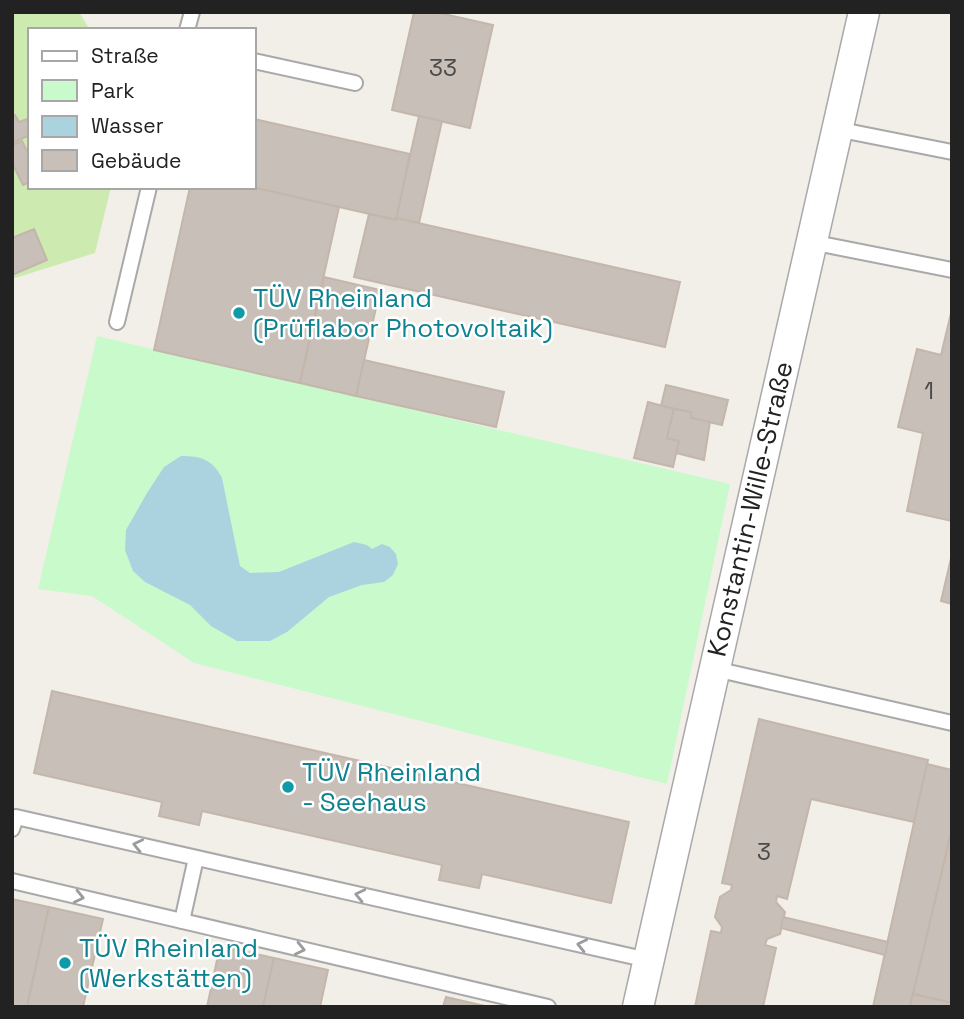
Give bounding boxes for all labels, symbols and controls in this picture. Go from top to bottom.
legend [28,28,256,189]
text: Straße [91,42,159,69]
house number: 33 [429,53,457,83]
text: Park [91,77,135,104]
text: Wasser [91,112,164,139]
text: Gebäude [91,147,181,174]
place label: TÜV Rheinland (Prüflabor Photovoltaik) [253,281,553,345]
marker: TÜV Rheinland (Prüflabor Photovoltaik) [231,305,247,321]
street label: Konstantin-Wille-Straße [699,358,801,660]
house number: 1 [924,376,934,406]
place label: TÜV Rheinland - Seehaus [302,755,481,819]
marker: TÜV Rheinland - Seehaus [280,779,296,795]
house number: 3 [757,837,771,867]
one-way arrow [132,838,144,853]
one-way arrow [73,889,85,903]
one-way arrow [354,889,366,903]
place label: TÜV Rheinland (Werkstätten) [79,931,258,995]
one-way arrow [576,939,588,954]
one-way arrow [294,941,306,955]
marker: TÜV Rheinland (Werkstätten) [57,955,73,971]

